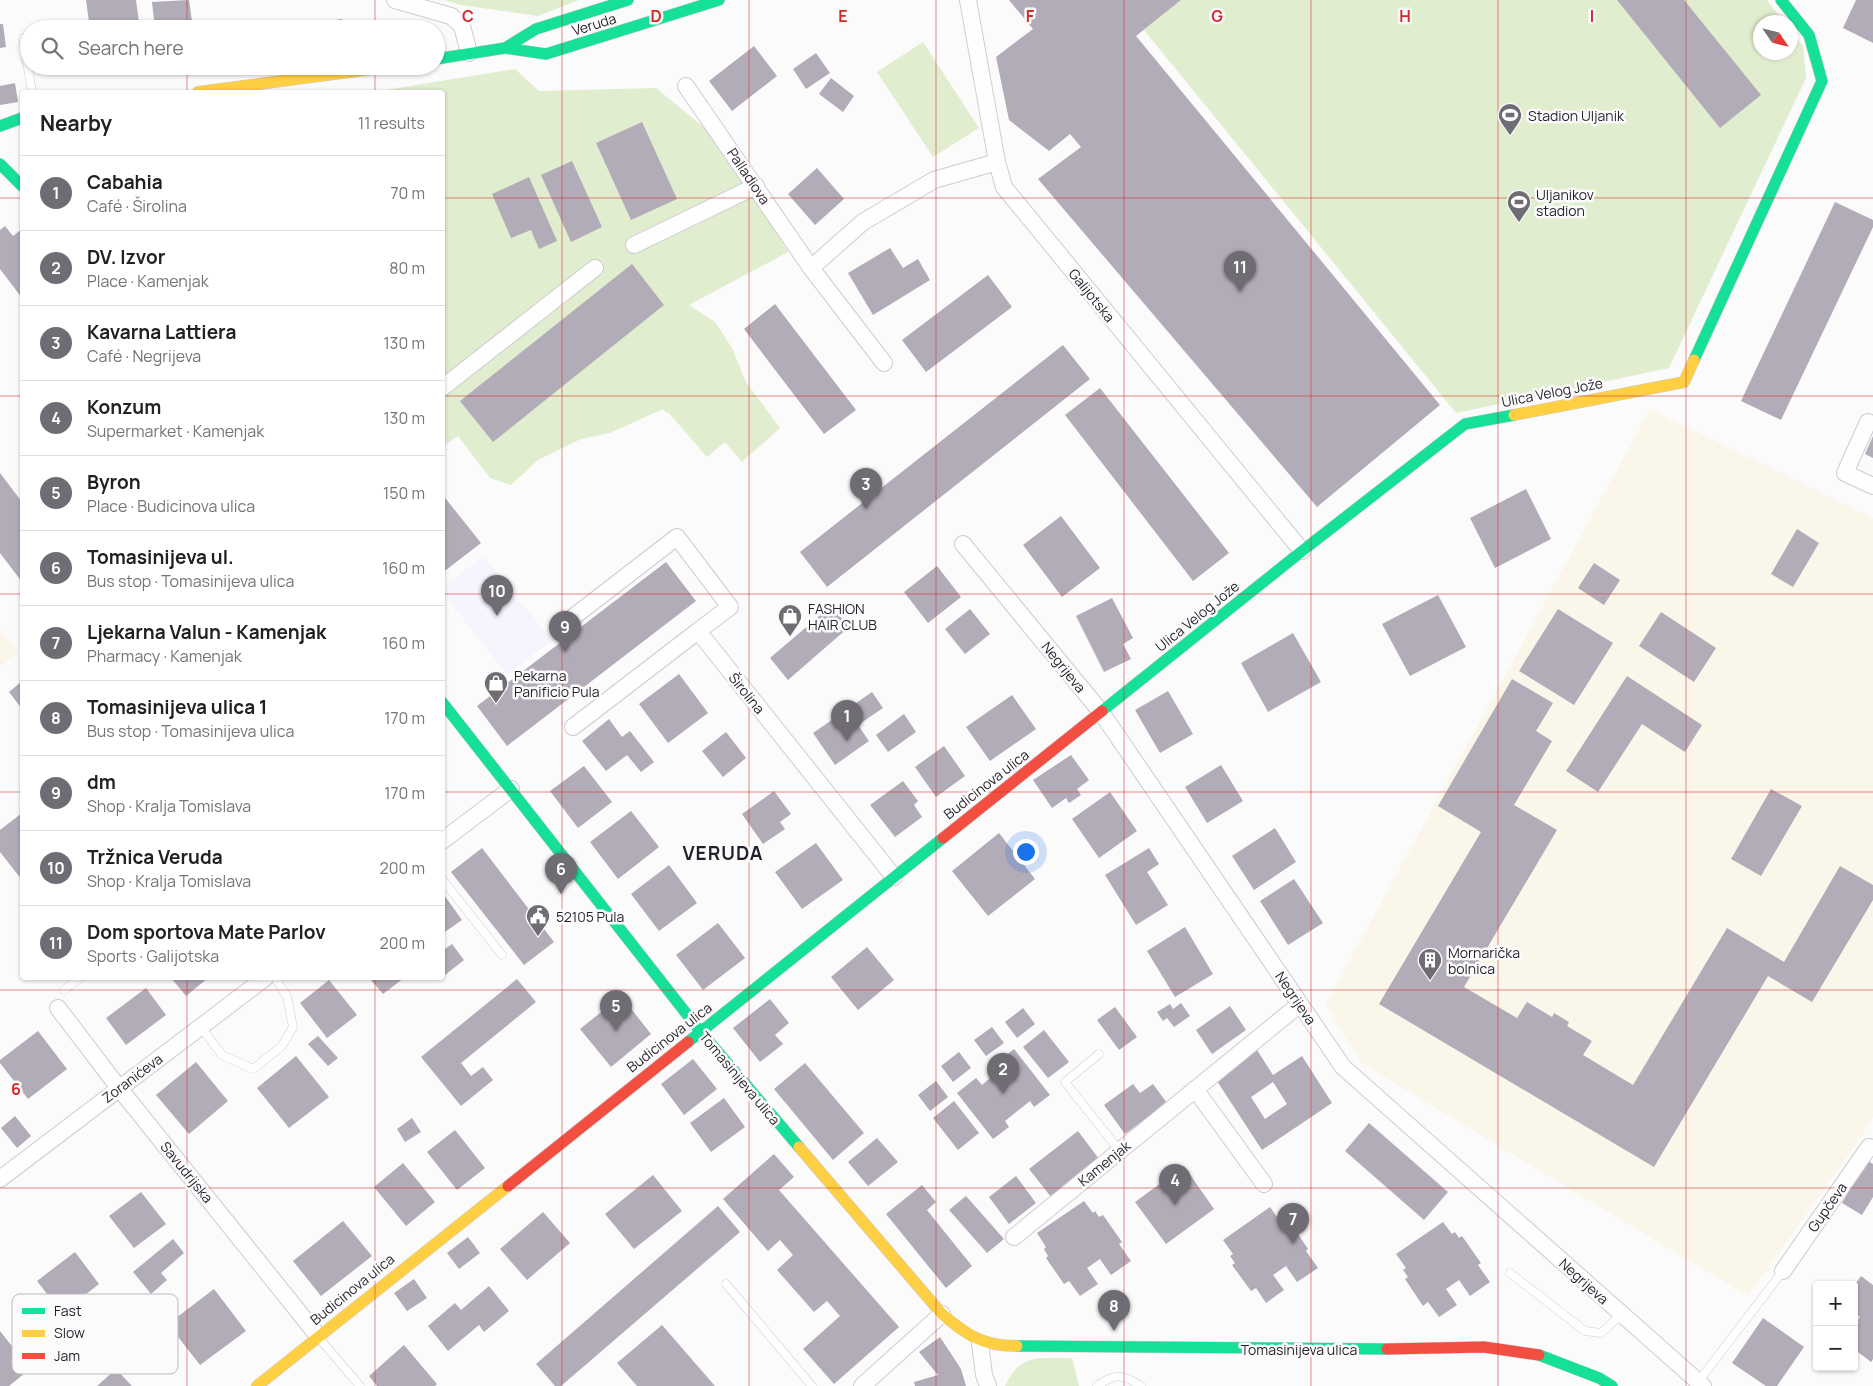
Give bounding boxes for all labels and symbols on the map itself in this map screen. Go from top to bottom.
text: C [462,5,474,27]
text: D [650,5,662,27]
text: E [838,5,848,27]
text: F [1026,5,1035,27]
text: G [1211,5,1223,27]
text: H [1399,5,1411,27]
text: I [1590,5,1594,27]
street label: Veruda [570,8,618,40]
north arrow [1753,15,1798,60]
sports icon: Stadion Uljanik [1497,102,1523,136]
place label: Stadion Uljanik [1528,106,1625,125]
street label: Palladiova [723,144,775,208]
place label: Uljanikov stadion [1536,185,1594,220]
sports icon: Uljanikov stadion [1506,189,1532,223]
pin: 11 [1224,251,1256,292]
street label: Galijotska [1065,264,1119,326]
street label: Ulica Velog Jože [1500,373,1604,411]
pin: 3 [850,468,882,509]
pin: 10 [481,575,513,616]
street label: Ulica Velog Jože [1151,576,1243,656]
place label: FASHION HAIR CLUB [808,599,877,634]
shop icon: FASHION HAIR CLUB [777,603,803,637]
pin: 9 [549,611,581,652]
street label: Negrijeva [1038,638,1090,696]
place label: Pekarna Panificio Pula [514,666,600,701]
street label: Širolina [725,668,769,718]
shop icon: Pekarna Panificio Pula [483,670,509,704]
pin: 1 [831,700,863,741]
street label: Budicinova ulica [940,745,1032,823]
your location [1013,839,1039,865]
district label: VERUDA [682,840,764,866]
pin: 6 [545,853,577,894]
public building icon: 52105 Pula [525,903,551,937]
place label: 52105 Pula [556,907,624,926]
place label: Mornarička bolnica [1448,943,1520,978]
building icon: Mornarička bolnica [1417,947,1443,981]
street label: Negrijeva [1271,968,1321,1028]
pin: 5 [600,990,632,1031]
street label: Budicinova ulica [623,998,715,1076]
street label: Tomasinijeva ulica [695,1027,785,1129]
street label: Zoranićeva [98,1049,166,1107]
pin: 2 [987,1053,1019,1094]
text: 6 [11,1078,21,1100]
street label: Kamenjak [1074,1135,1135,1190]
street label: Savudrijska [156,1137,218,1207]
pin: 4 [1159,1164,1191,1205]
street label: Gupčeva [1803,1178,1851,1236]
pin: 7 [1277,1203,1309,1244]
street label: Budicinova ulica [306,1249,398,1329]
street label: Negrijeva [1555,1254,1613,1308]
pin: 8 [1098,1290,1130,1331]
legend [12,1294,178,1374]
text: Fast [54,1301,82,1320]
text: Slow [54,1323,85,1342]
street label: Tomasinijeva ulica [1241,1340,1357,1359]
text: Jam [54,1346,80,1365]

